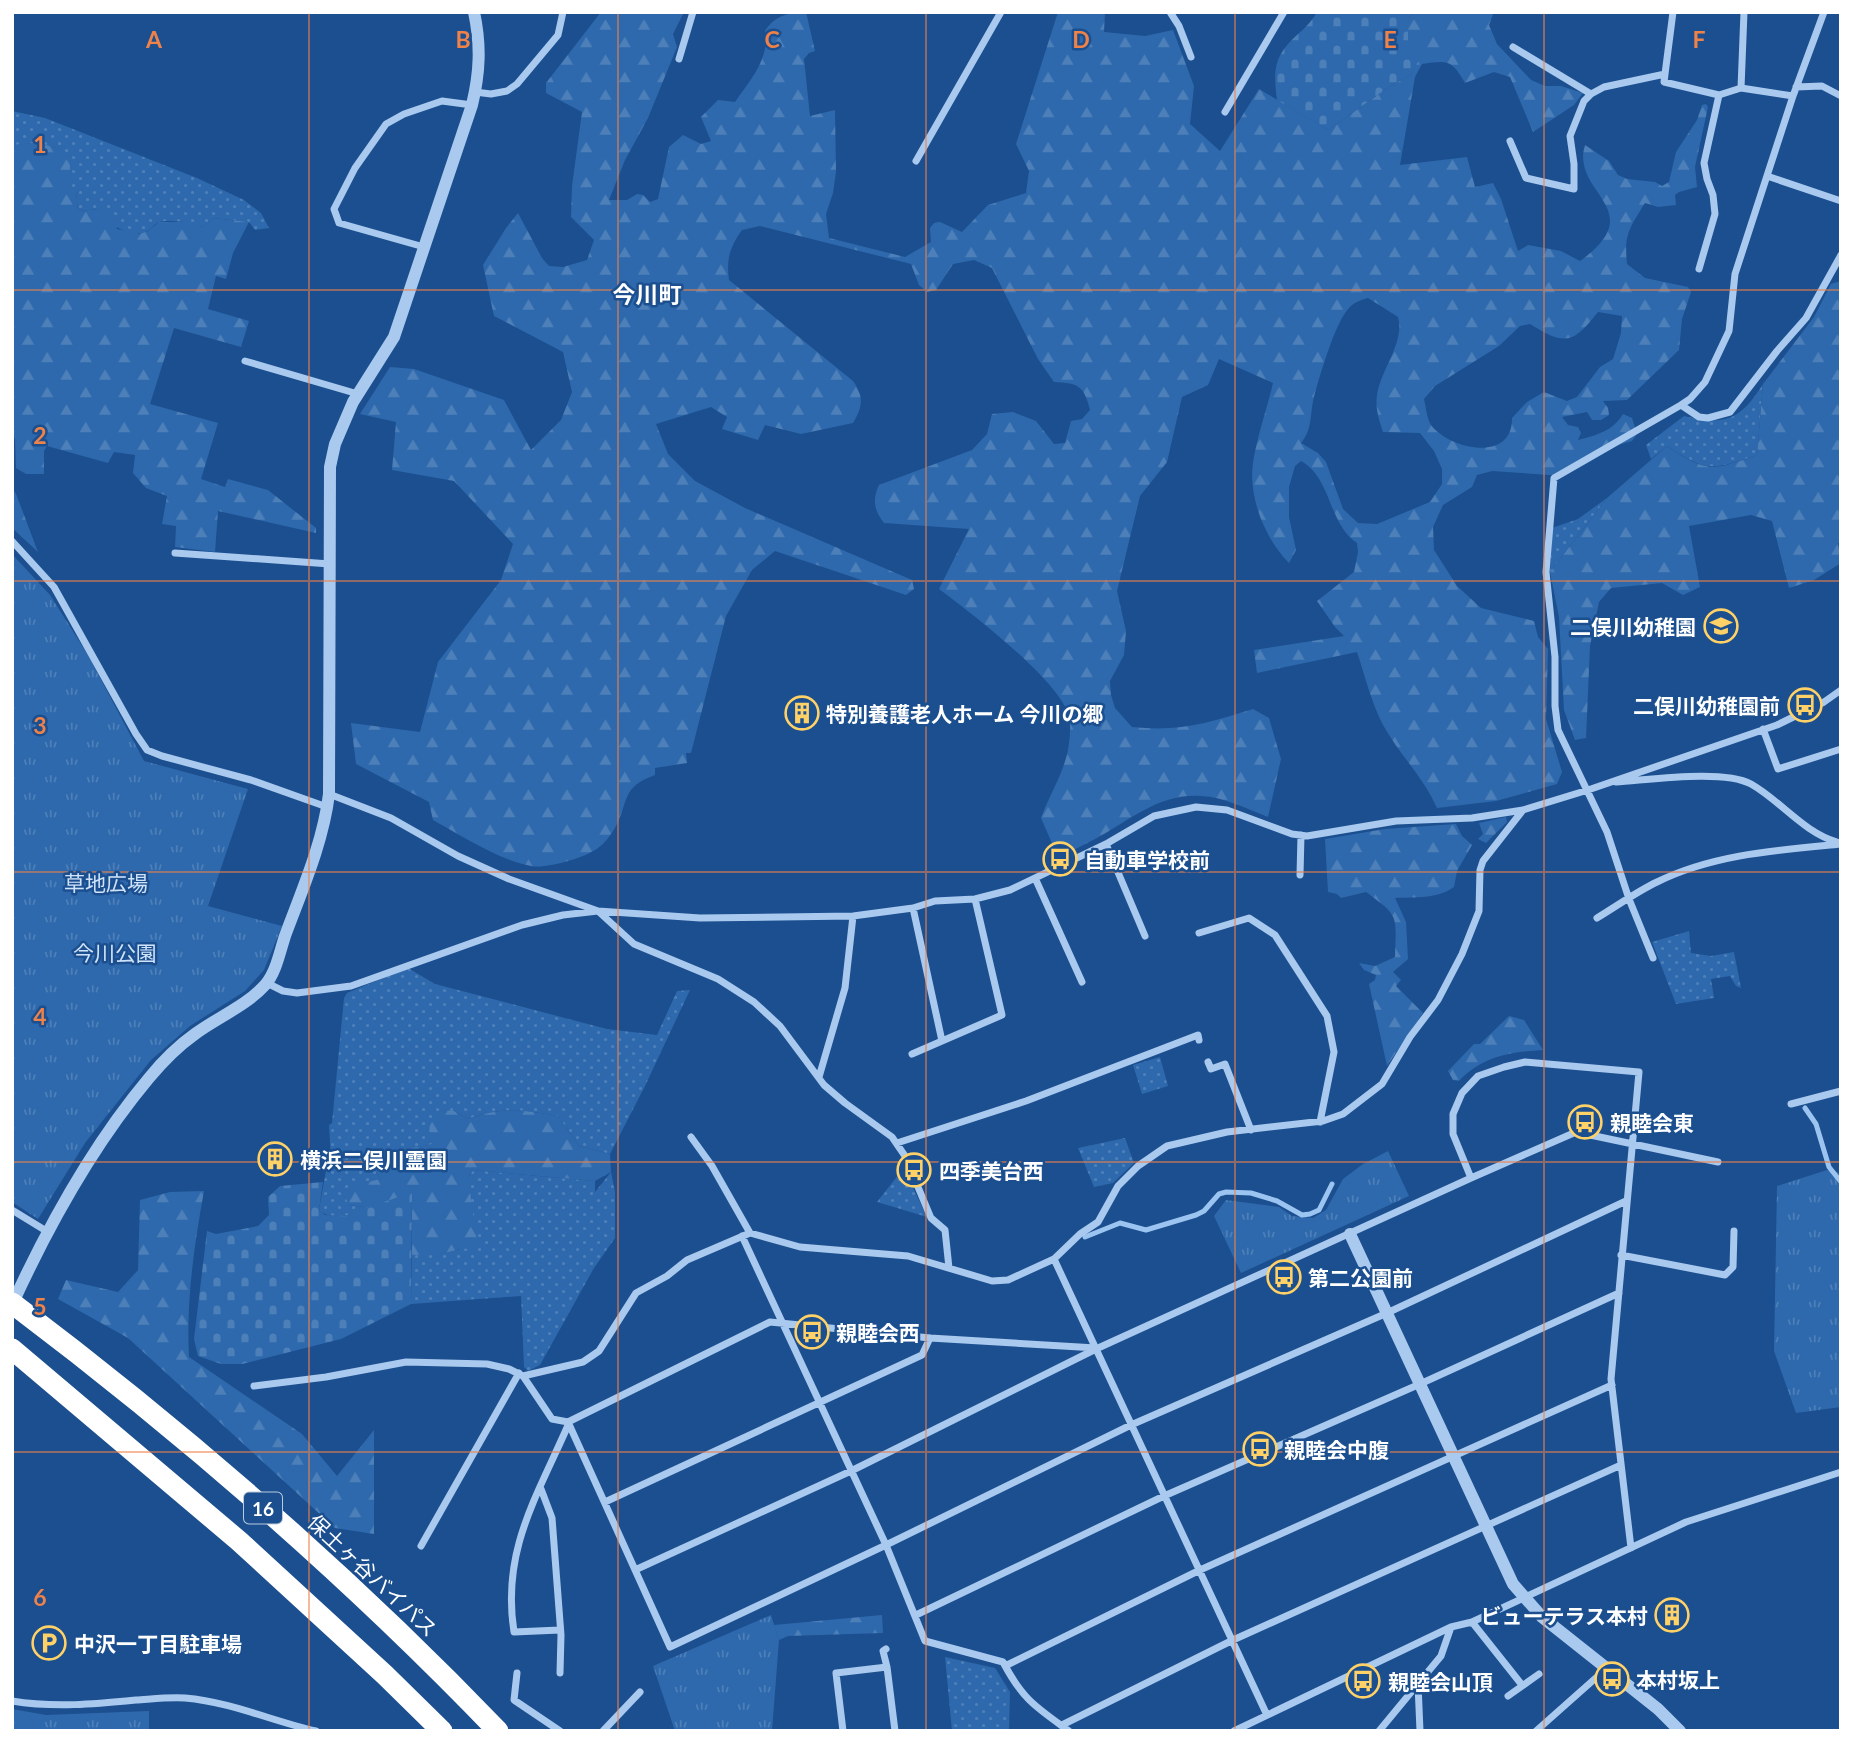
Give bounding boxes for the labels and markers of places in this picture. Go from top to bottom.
school or university icon: 二俣川幼稚園 [1702,607,1740,645]
place label: 二俣川幼稚園 [1570,614,1696,639]
bus stop icon: 二俣川幼稚園前 [1786,686,1824,724]
place label: 二俣川幼稚園前 [1633,693,1780,718]
building icon: 特別養護老人ホーム 今川の郷 [783,694,821,732]
place label: 特別養護老人ホーム 今川の郷 [826,701,1103,726]
bus stop icon: 自動車学校前 [1041,840,1079,878]
place label: 自動車学校前 [1084,847,1210,872]
bus stop icon: 親睦会東 [1566,1103,1604,1141]
place label: 親睦会東 [1610,1110,1694,1135]
building icon: 横浜二俣川霊園 [256,1140,294,1178]
place label: 横浜二俣川霊園 [300,1147,447,1172]
bus stop icon: 四季美台西 [895,1151,933,1189]
place label: 四季美台西 [939,1158,1044,1183]
bus stop icon: 第二公園前 [1265,1258,1303,1296]
place label: 第二公園前 [1308,1265,1413,1290]
bus stop icon: 親睦会西 [793,1313,831,1351]
place label: 親睦会西 [836,1320,920,1345]
bus stop icon: 親睦会中腹 [1241,1430,1279,1468]
place label: 親睦会中腹 [1284,1437,1389,1462]
building icon: ビューテラス本村 [1653,1596,1691,1634]
place label: ビューテラス本村 [1480,1603,1648,1628]
parking icon: 中沢一丁目駐車場 [30,1624,68,1662]
place label: 中沢一丁目駐車場 [74,1631,242,1656]
bus stop icon: 本村坂上 [1593,1660,1631,1698]
bus stop icon: 親睦会山頂 [1344,1662,1382,1700]
place label: 本村坂上 [1636,1667,1720,1692]
place label: 親睦会山頂 [1388,1669,1493,1694]

